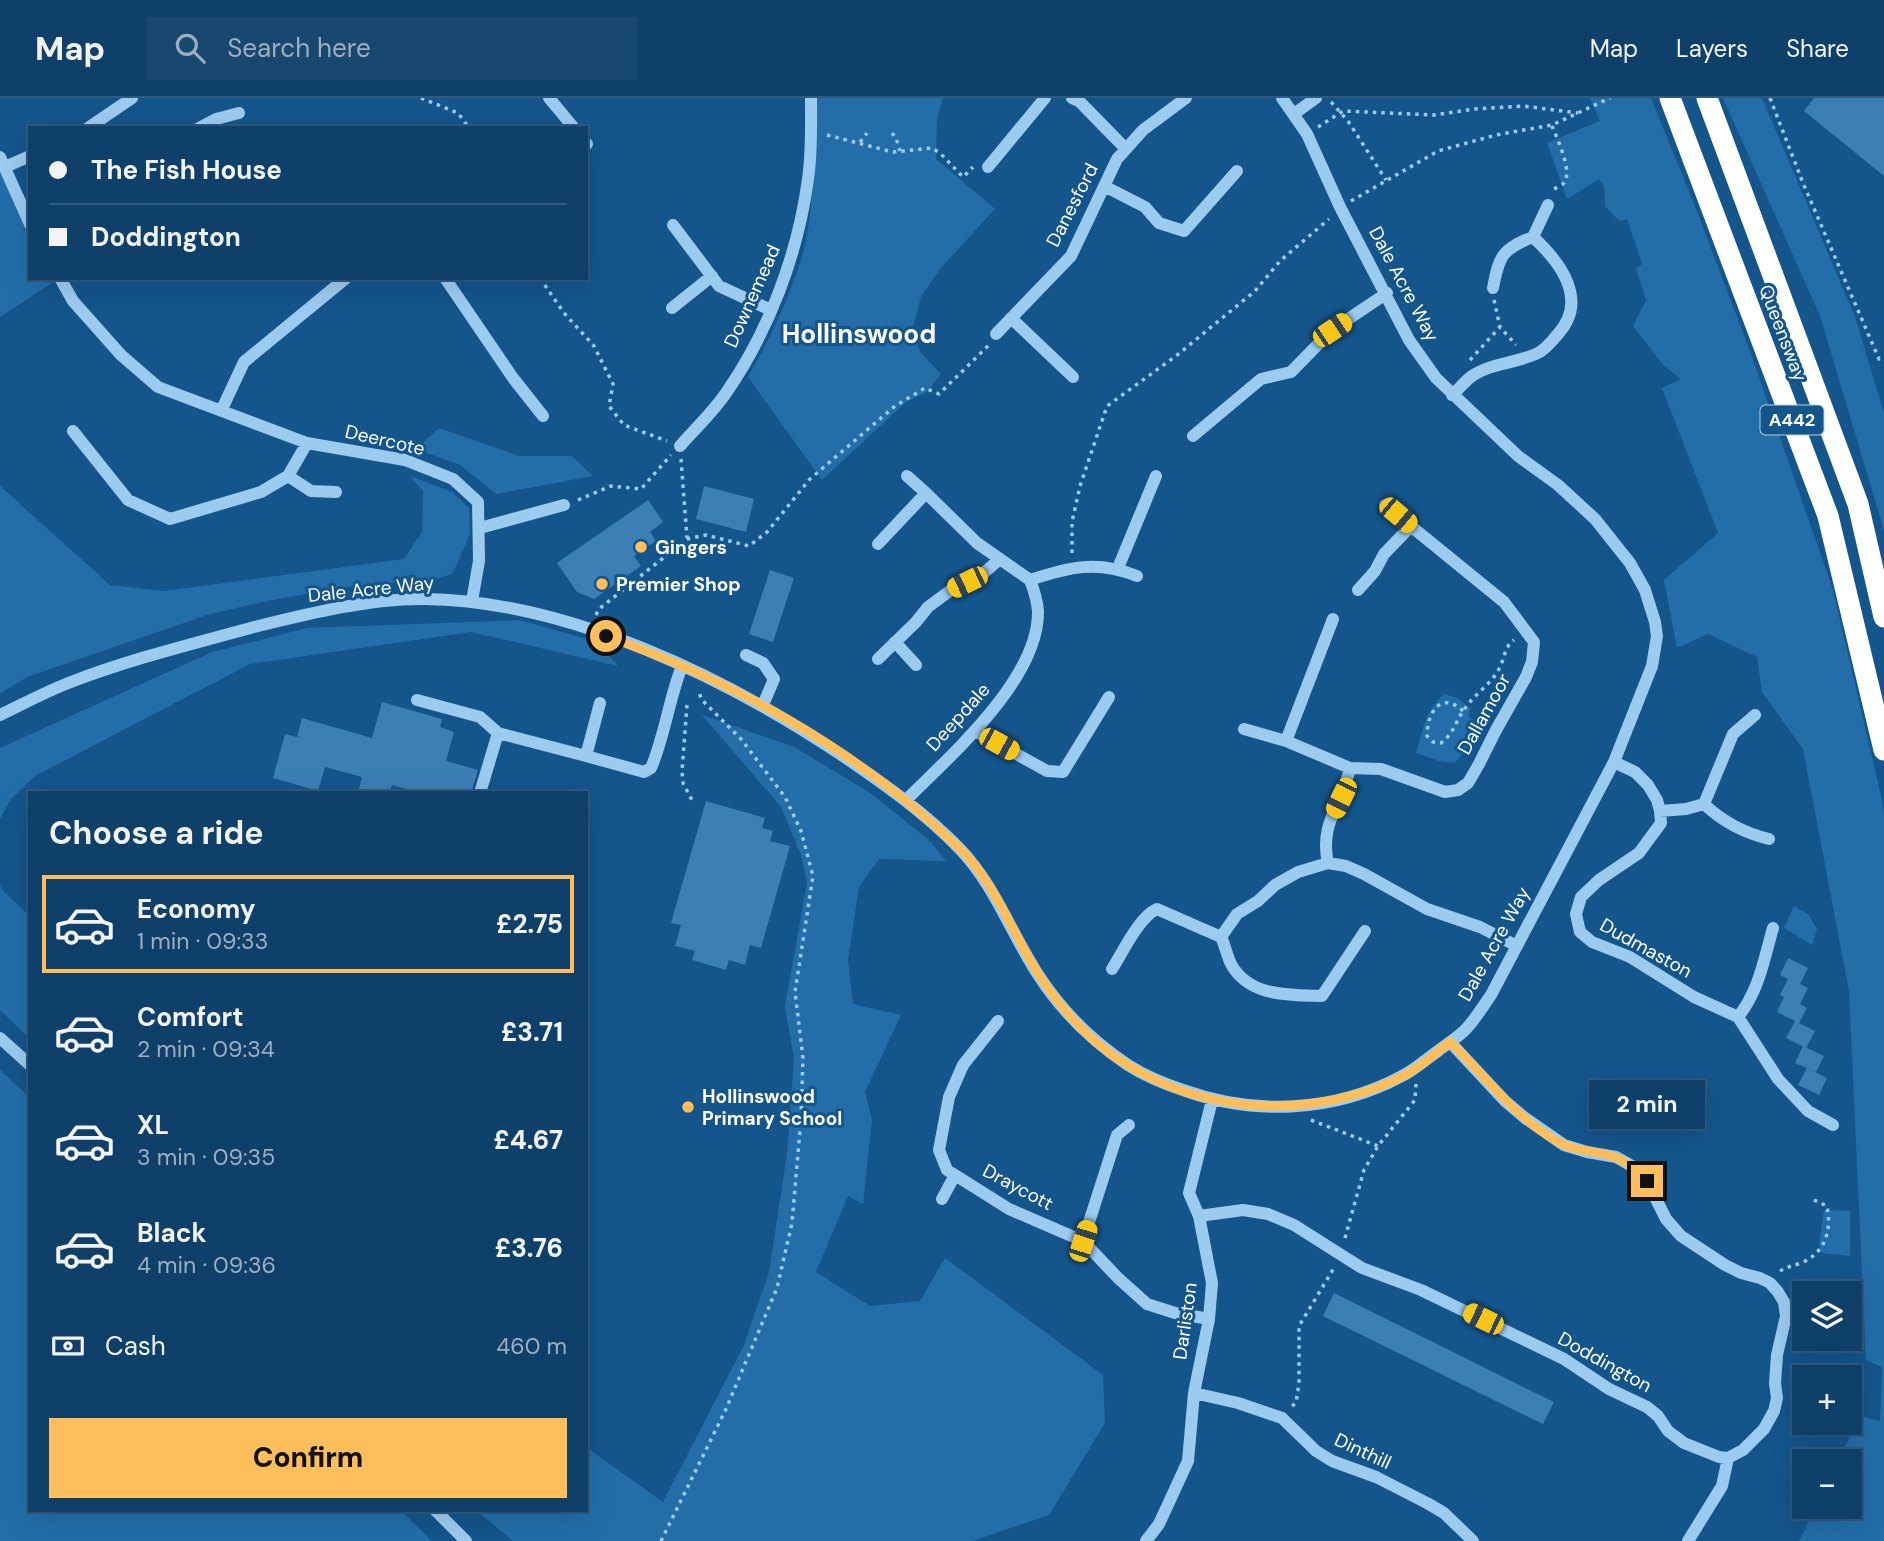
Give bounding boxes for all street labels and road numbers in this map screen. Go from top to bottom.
street label: Danesford [1040,159,1104,251]
street label: Dale Acre Way [1363,222,1445,346]
street label: Downemead [718,241,786,351]
street label: Queensway [1753,281,1813,386]
road number: A442 [1760,406,1824,434]
street label: Deercote [343,419,427,461]
street label: Dale Acre Way [307,570,436,608]
street label: Dallamoor [1452,669,1516,759]
street label: Deepdale [921,677,995,757]
street label: Dale Acre Way [1452,882,1536,1006]
street label: Dudmaston [1595,912,1697,984]
street label: Draycott [978,1158,1058,1216]
street label: Darliston [1167,1281,1203,1361]
street label: Doddington [1554,1326,1656,1398]
street label: Dinthill [1331,1427,1395,1475]

